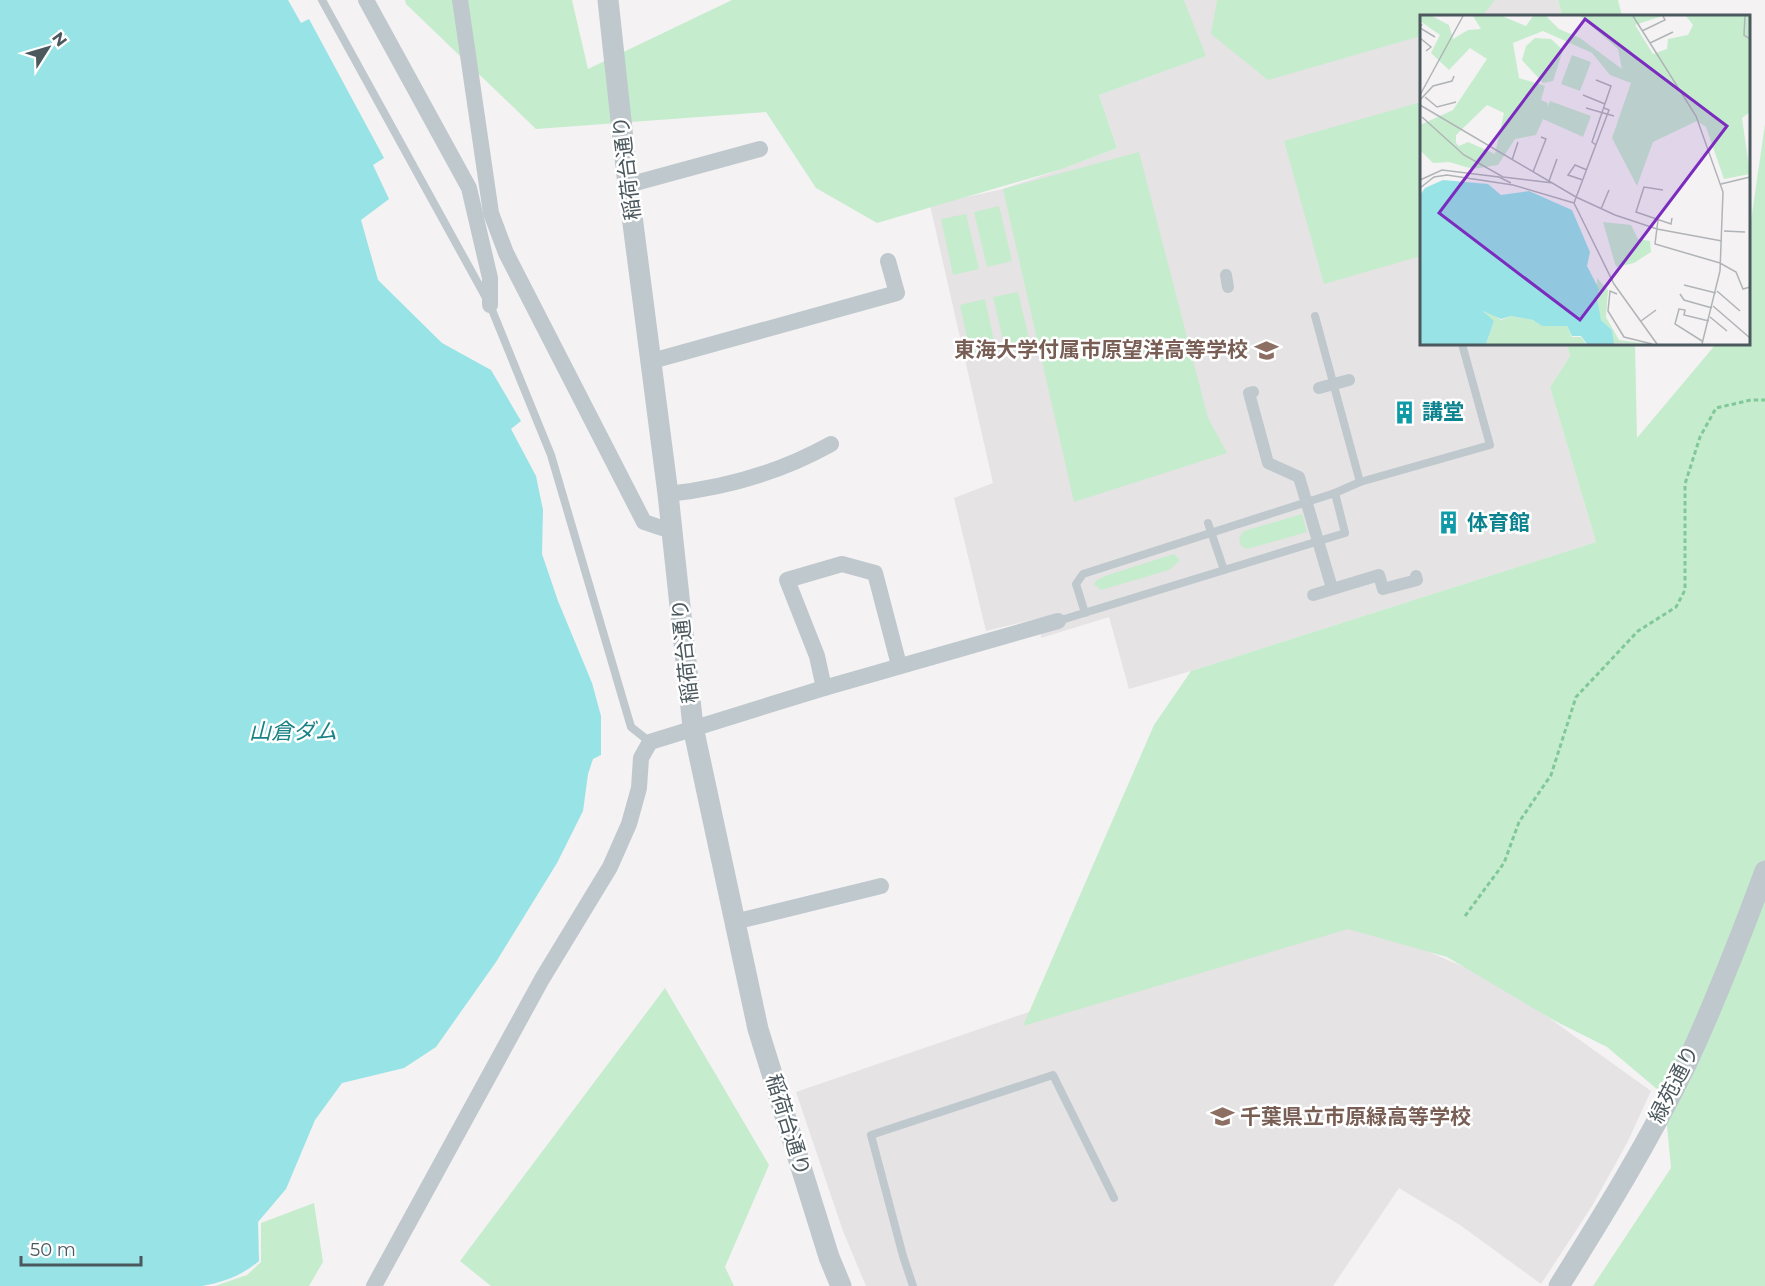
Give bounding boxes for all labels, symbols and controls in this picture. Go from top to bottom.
inset map [1420,15,1750,345]
north arrow [18,18,78,78]
text: N [48,28,71,50]
street label: 稲荷台通り [608,114,645,222]
place label: 東海大学付属市原望洋高等学校 [954,337,1248,362]
school or university icon: 東海大学付属市原望洋高等学校 [1253,337,1279,363]
building icon: 講堂 [1391,399,1417,425]
place label: 講堂 [1422,399,1464,424]
building icon: 体育館 [1436,510,1462,536]
place label: 体育館 [1467,510,1530,535]
street label: 稲荷台通り [667,598,702,705]
water label: 山倉ダム [249,718,337,745]
street label: 緑苑通り [1643,1041,1704,1127]
street label: 稲荷台通り [761,1071,816,1179]
school or university icon: 千葉県立市原緑高等学校 [1209,1104,1235,1130]
place label: 千葉県立市原緑高等学校 [1240,1104,1471,1129]
scale bar [21,1229,141,1267]
text: 50 m [30,1239,76,1261]

